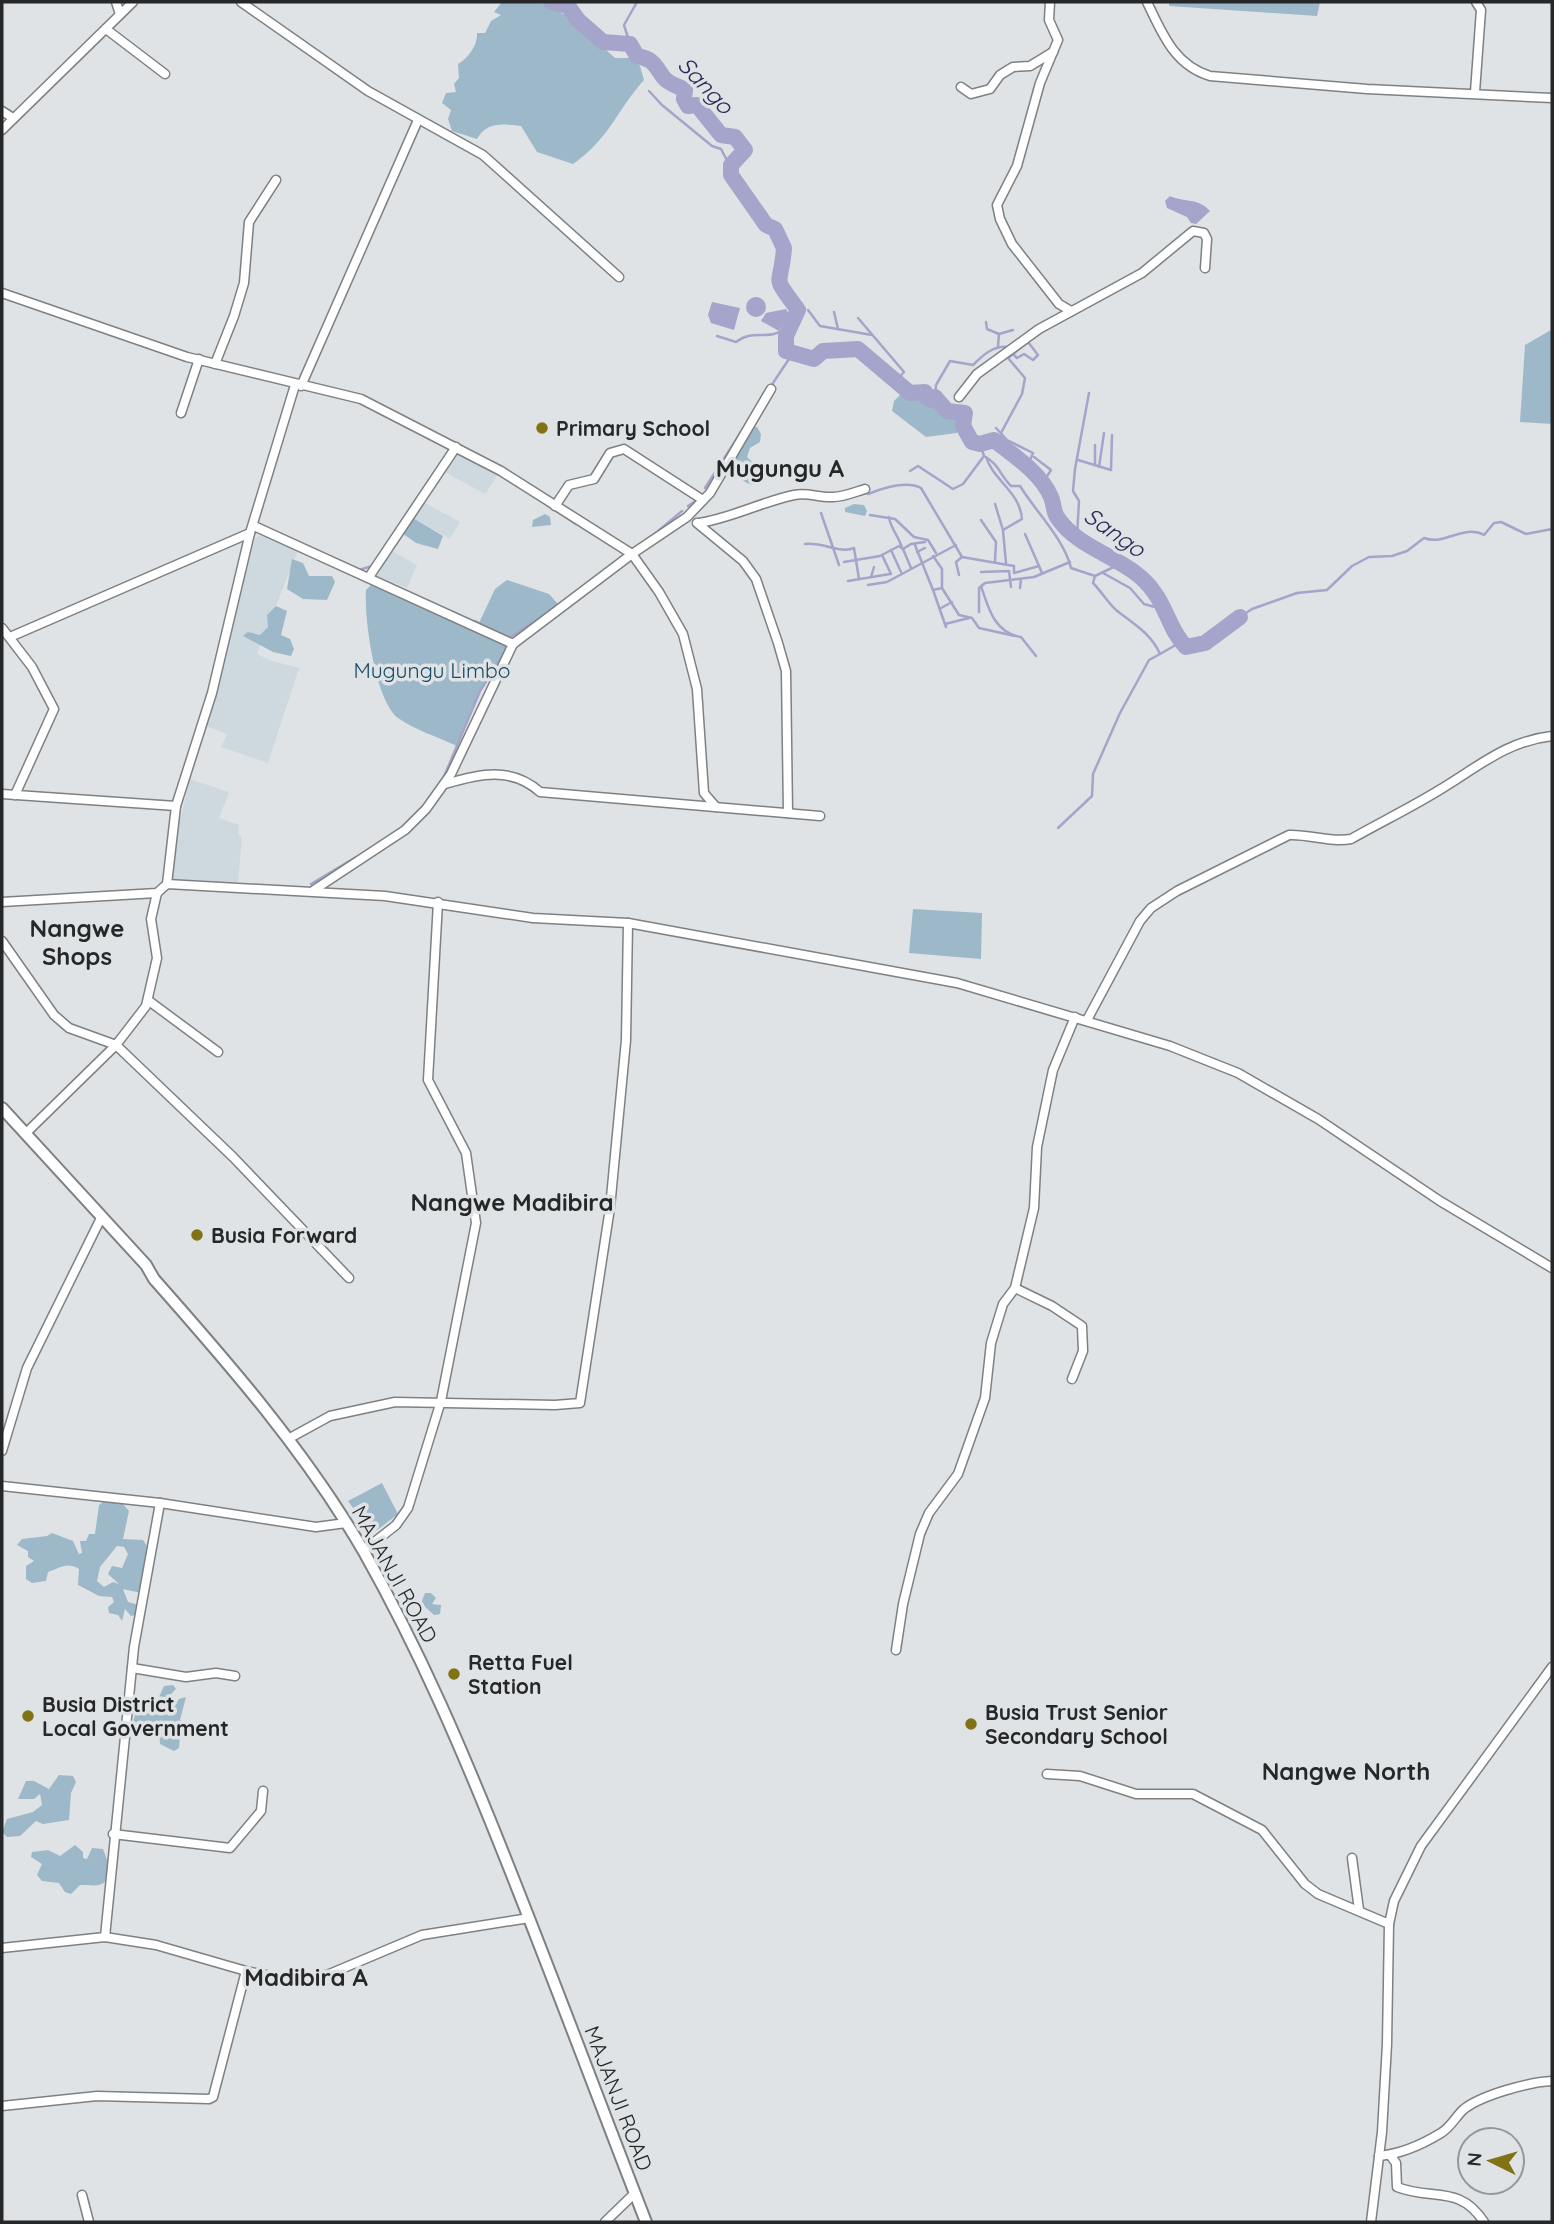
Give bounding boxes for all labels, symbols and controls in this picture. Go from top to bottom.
water label: Sango [672,50,741,121]
place label: Primary School [556,415,710,441]
marker: Primary School [534,420,550,436]
district label: Mugungu A [716,453,845,483]
water label: Sango [1079,501,1152,564]
park label: Mugungu Limbo [354,657,510,683]
district label: Nangwe Shops [30,913,124,971]
district label: Nangwe Madibira [410,1187,614,1217]
place label: Busia Forward [211,1222,357,1248]
marker: Busia Forward [189,1227,205,1243]
street label: MAJANJI ROAD [347,1501,443,1647]
place label: Retta Fuel Station [468,1649,573,1699]
marker: Retta Fuel Station [446,1666,462,1682]
place label: Busia District Local Government [42,1691,229,1741]
place label: Busia Trust Senior Secondary School [985,1699,1168,1749]
marker: Busia District Local Government [20,1708,36,1724]
marker: Busia Trust Senior Secondary School [963,1716,979,1732]
district label: Nangwe North [1262,1756,1430,1786]
district label: Madibira A [244,1962,368,1992]
street label: MAJANJI ROAD [579,2022,659,2174]
north arrow [1456,2126,1526,2196]
text: N [1462,2152,1487,2168]

